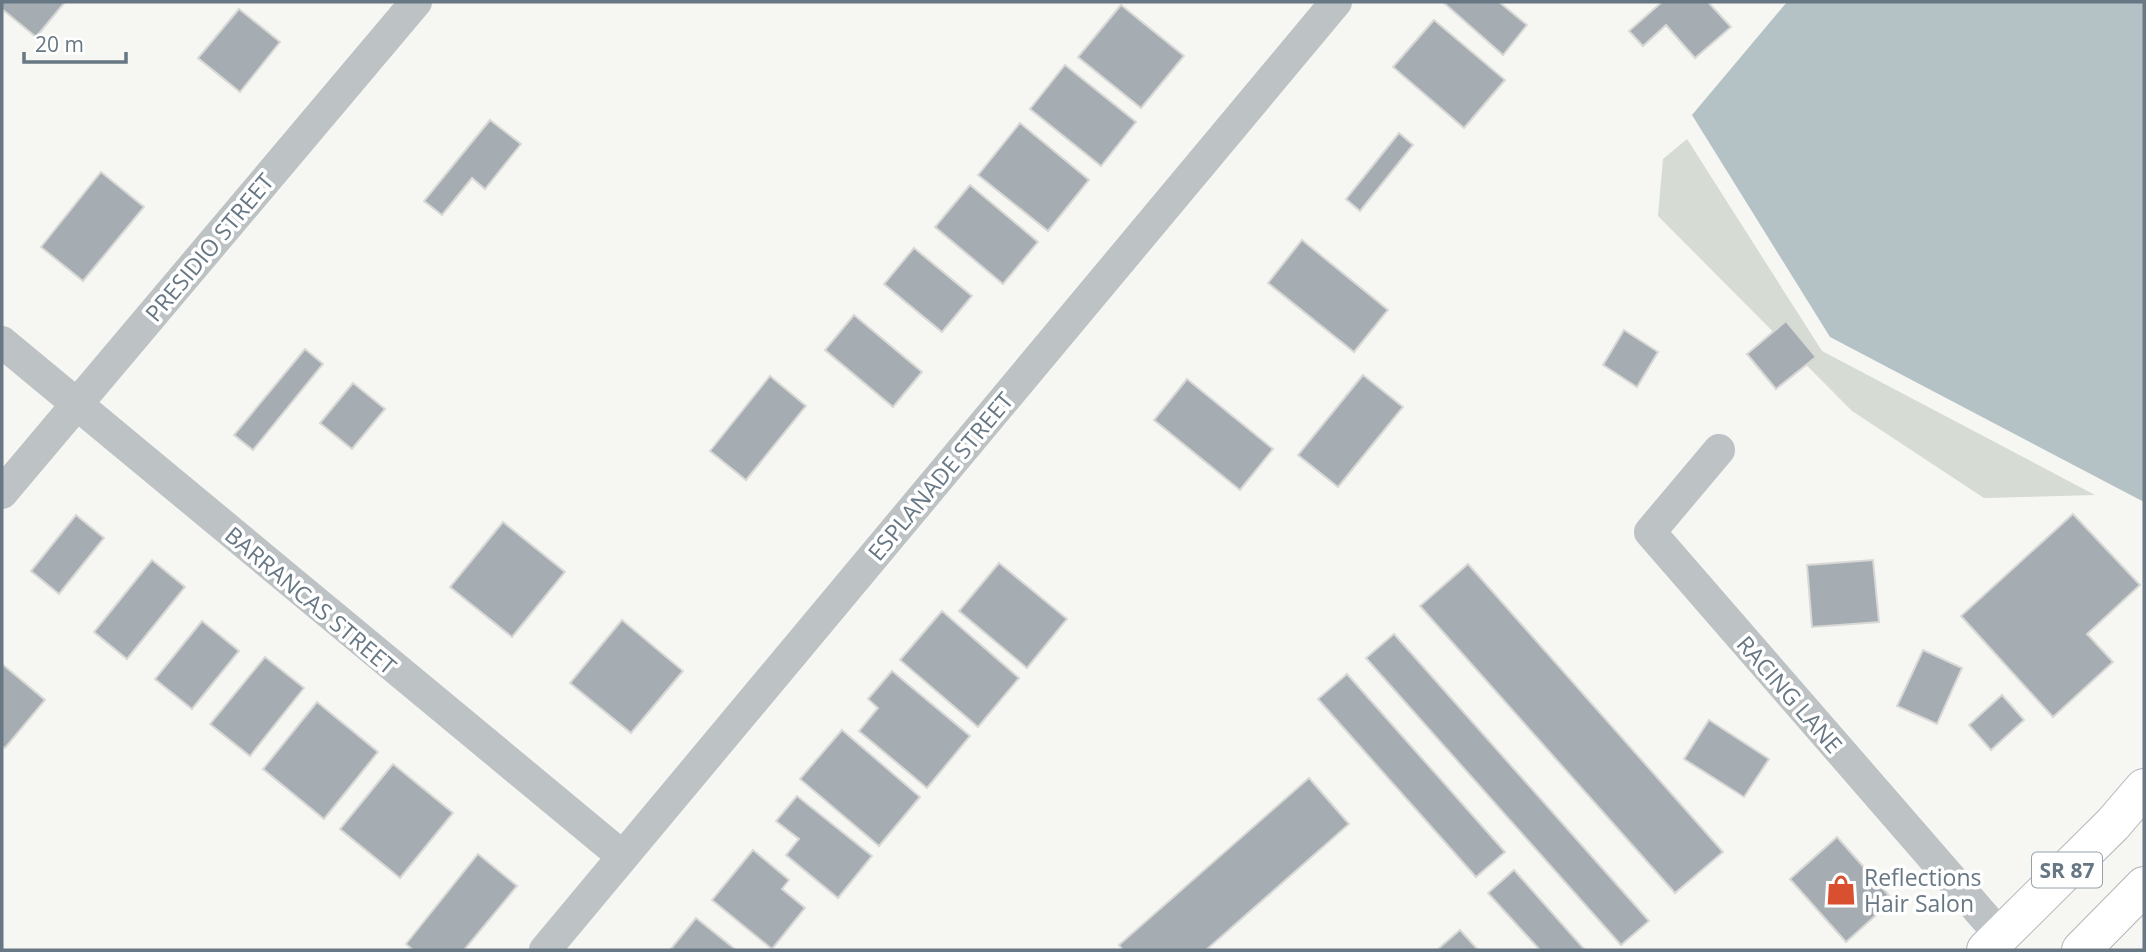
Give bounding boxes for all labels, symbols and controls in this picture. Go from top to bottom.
scale bar [24,21,126,65]
text: 20 m [35,30,84,58]
street label: PRESIDIO STREET [137,166,281,328]
street label: ESPLANADE STREET [860,385,1020,567]
street label: BARRANCAS STREET [218,519,404,682]
street label: RACING LANE [1730,628,1850,760]
road number: SR 87 [2032,852,2102,888]
place label: Reflections Hair Salon [1864,861,1982,919]
shop icon: Reflections Hair Salon [1824,873,1858,907]

